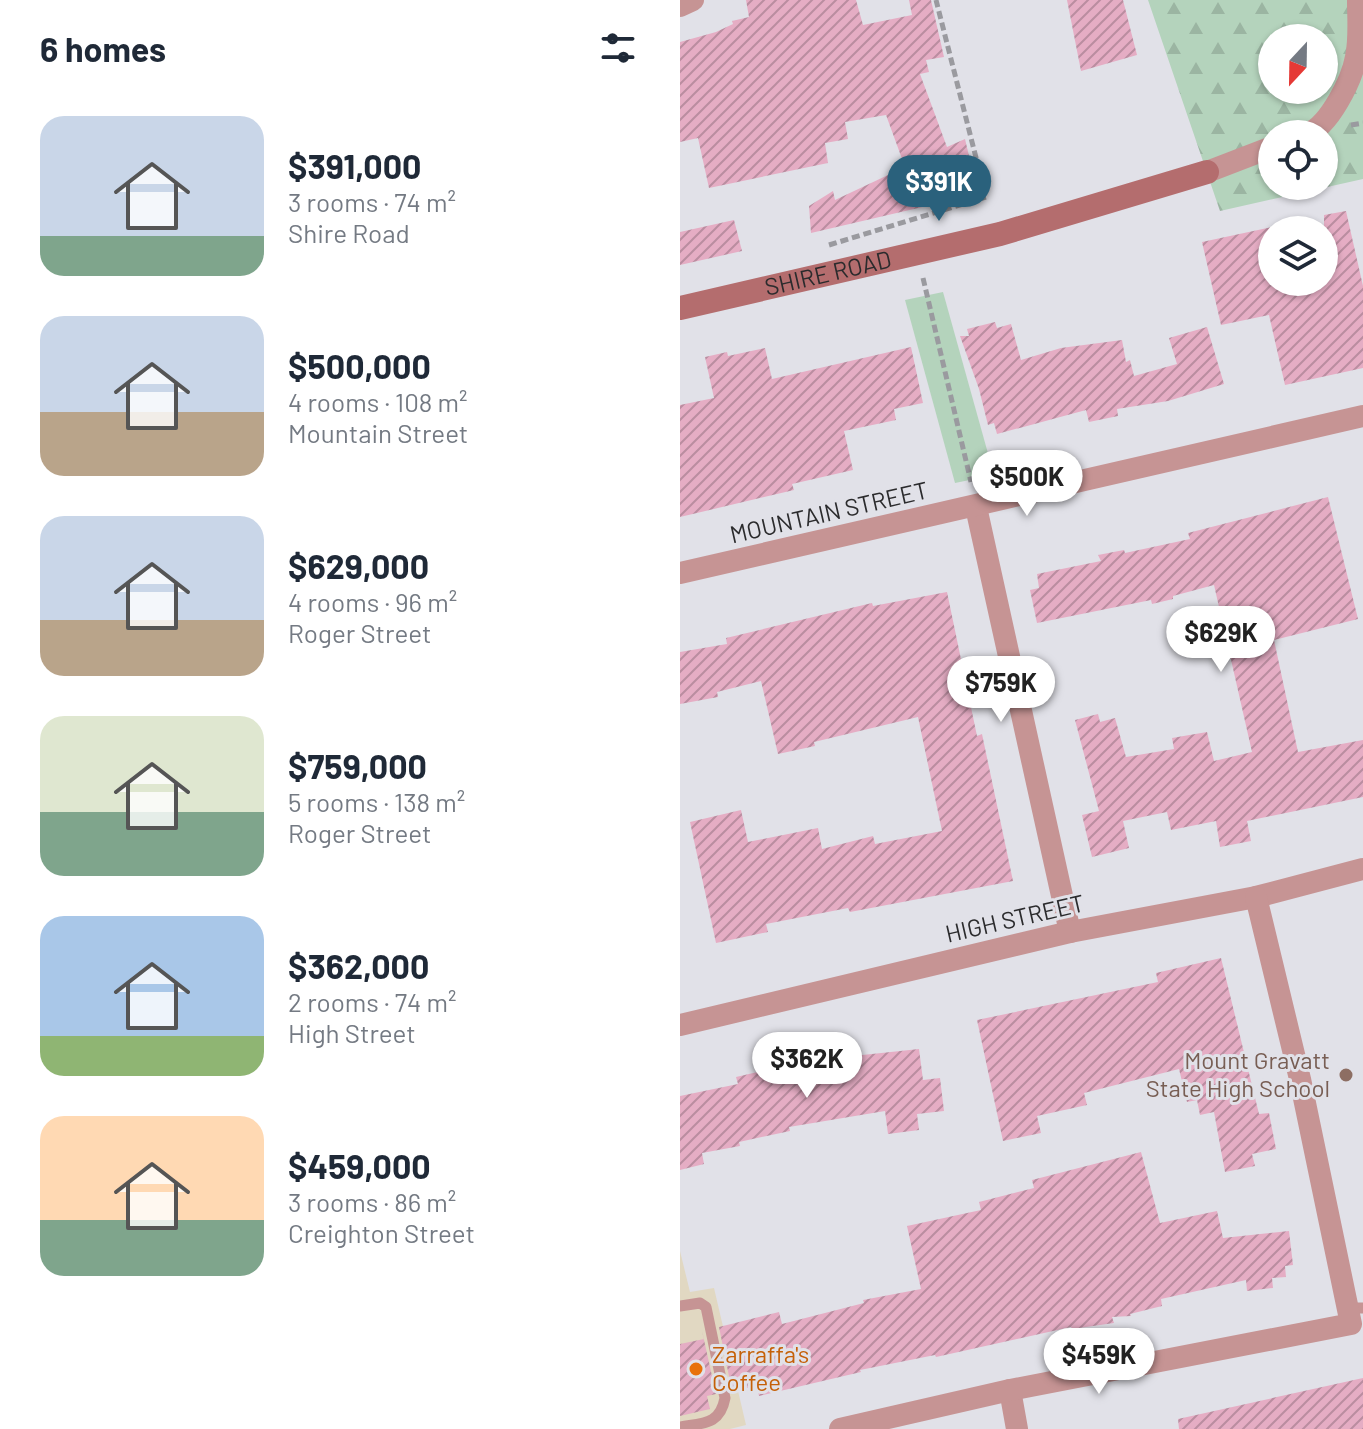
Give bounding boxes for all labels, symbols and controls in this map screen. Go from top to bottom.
north arrow [1258,24,1338,104]
map controls [1258,24,1338,296]
icon: filters [596,26,640,70]
text: 6 homes [40,28,166,69]
button: locate [1258,120,1338,200]
text: $391,000 [288,145,421,186]
icon: home [104,148,200,244]
pin: $391K [883,155,995,223]
text: $391K [905,165,973,196]
text: 3 rooms · 74 m² [288,186,456,217]
button: layers [1258,216,1338,296]
text: Shire Road [288,217,410,248]
street label: SHIRE ROAD [762,244,894,301]
text: $500,000 [288,345,431,386]
icon: home [104,348,200,444]
text: 4 rooms · 108 m² [288,386,468,417]
text: Mountain Street [288,417,468,448]
pin: $500K [971,450,1083,518]
text: $500K [990,460,1064,491]
street label: MOUNTAIN STREET [727,475,931,548]
text: $629,000 [288,545,429,586]
icon: home [104,548,200,644]
text: 4 rooms · 96 m² [288,586,457,617]
pin: $629K [1165,606,1277,674]
text: $629K [1184,616,1258,647]
text: Roger Street [288,617,431,648]
pin: $759K [945,656,1057,724]
text: $759K [965,666,1037,697]
text: $759,000 [288,745,427,786]
icon: home [104,748,200,844]
text: 5 rooms · 138 m² [288,786,465,817]
text: Roger Street [288,817,431,848]
street label: HIGH STREET [942,887,1087,948]
text: $362,000 [288,945,429,986]
icon: home [104,948,200,1044]
text: 2 rooms · 74 m² [288,986,456,1017]
text: High Street [288,1017,416,1048]
pin: $362K [751,1032,863,1100]
text: $362K [770,1042,844,1073]
place label: Mount Gravatt State High School [1146,1045,1330,1102]
marker: Mount Gravatt State High School [1337,1066,1355,1084]
text: $459,000 [288,1145,431,1186]
icon: home [104,1148,200,1244]
text: 3 rooms · 86 m² [288,1186,456,1217]
text: Creighton Street [288,1217,475,1248]
pin: $459K [1043,1328,1155,1396]
text: $459K [1062,1338,1136,1369]
place label: Zarraffa's Coffee [712,1339,809,1396]
marker: Zarraffa's Coffee [687,1360,705,1378]

